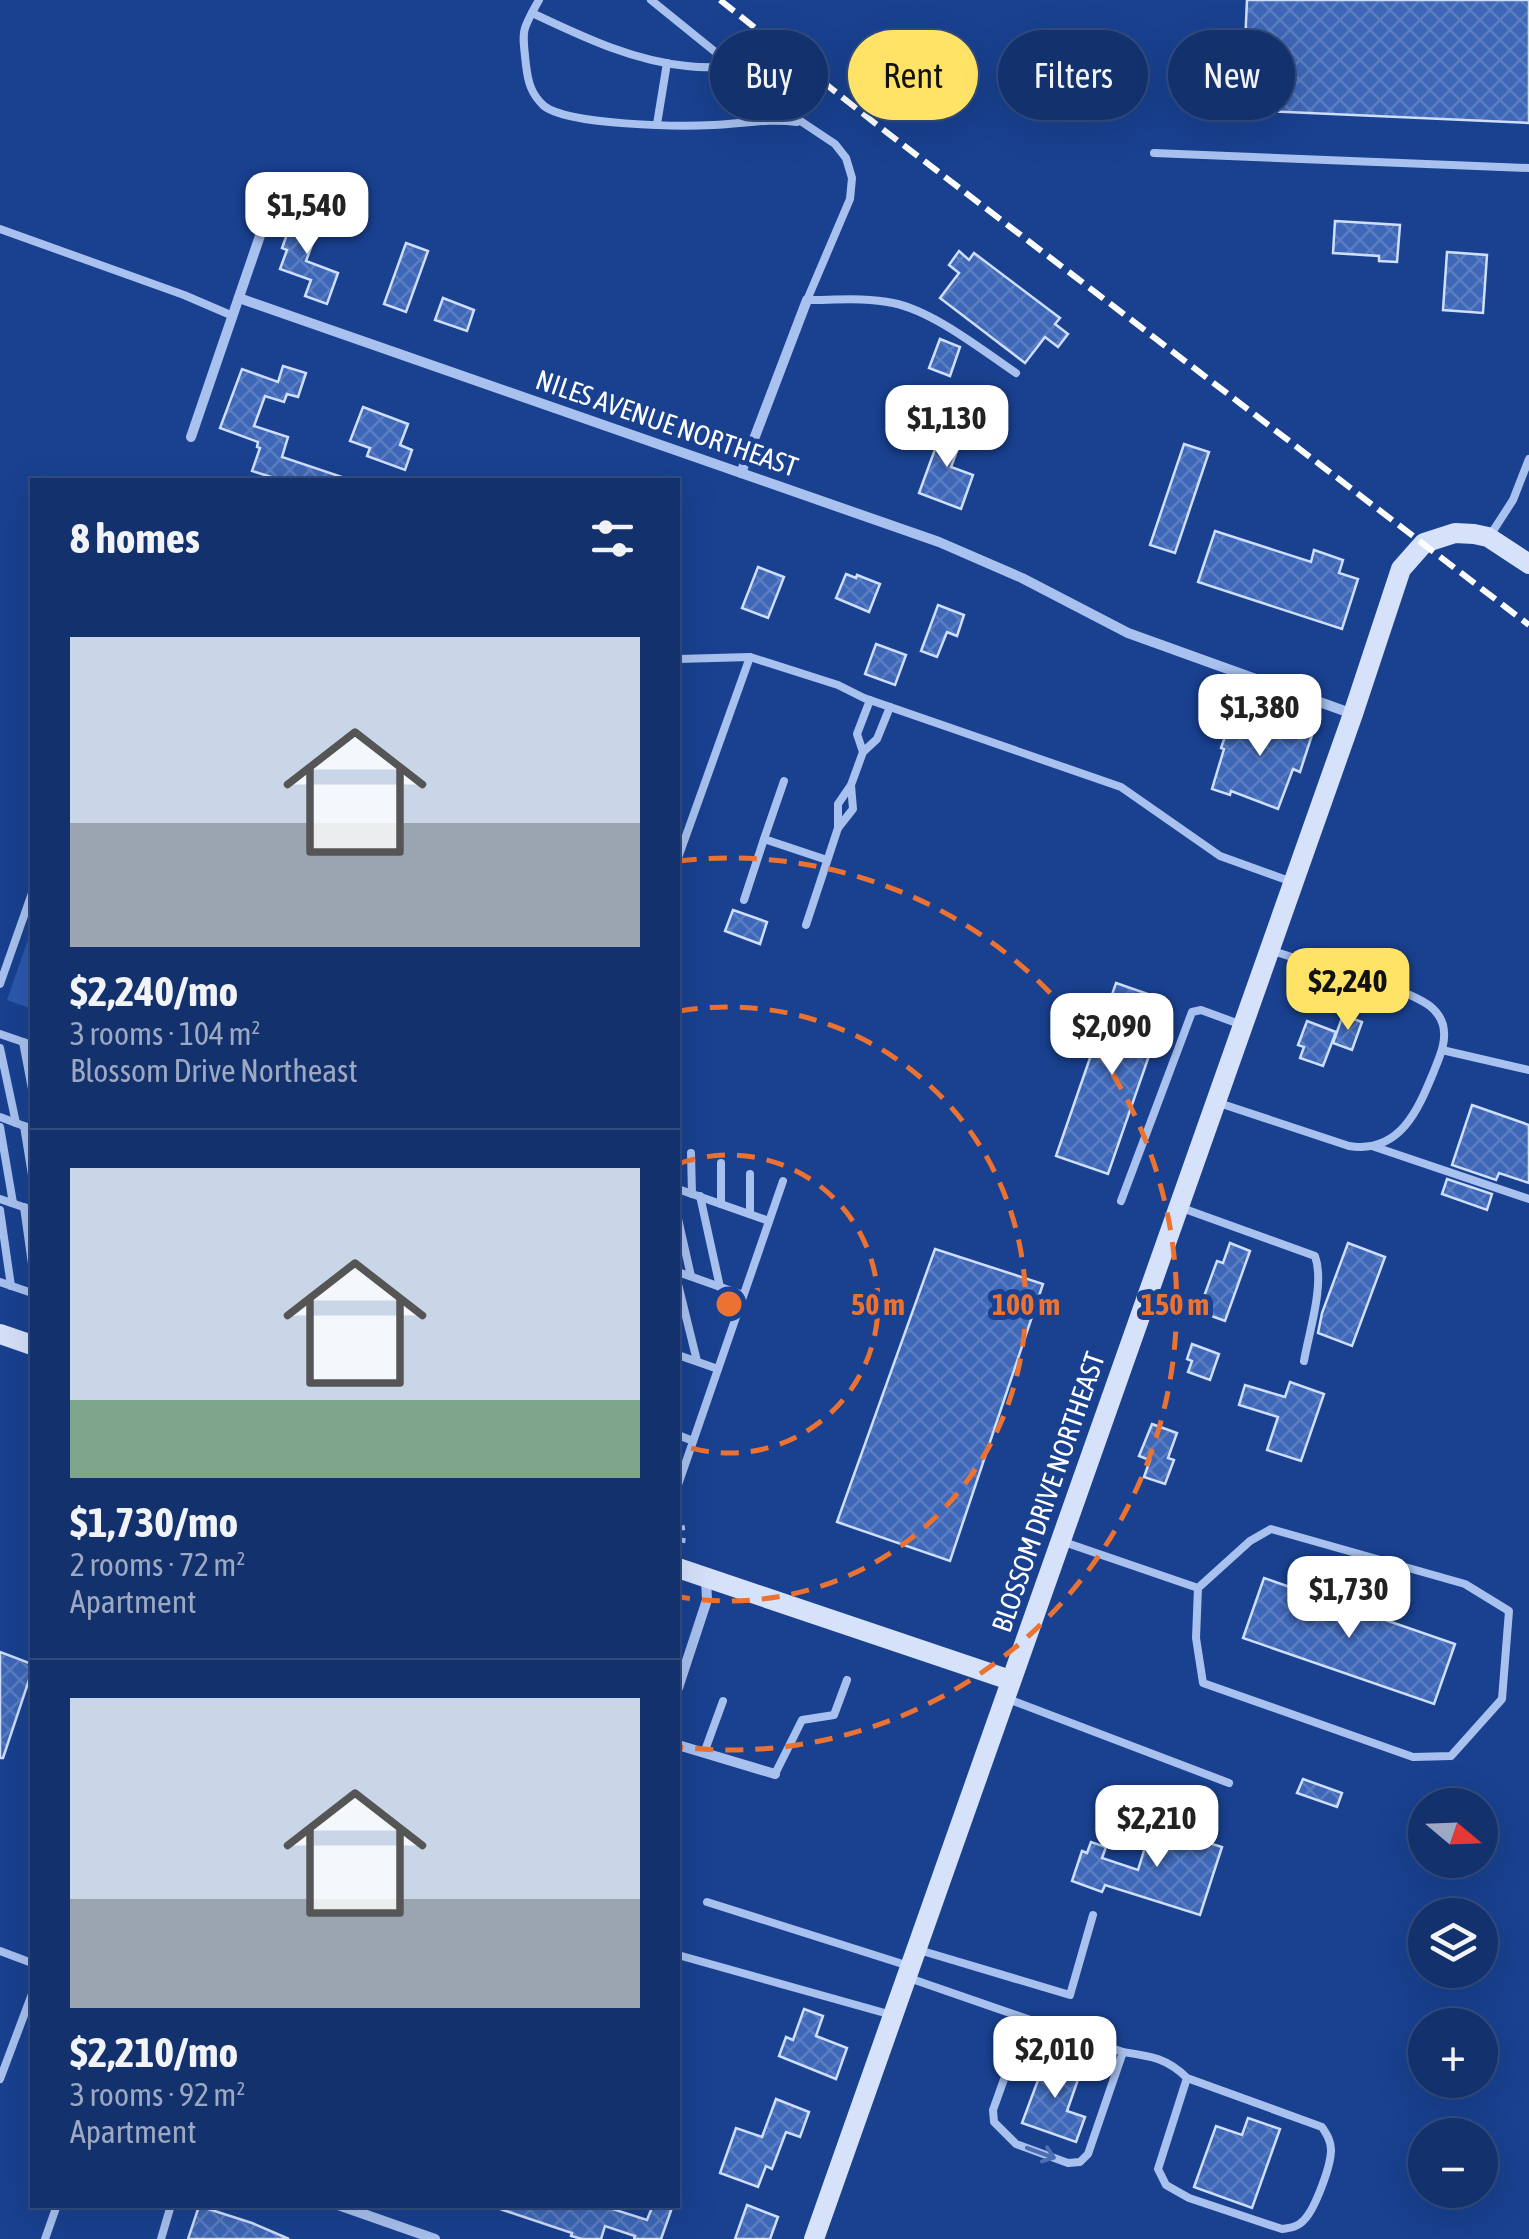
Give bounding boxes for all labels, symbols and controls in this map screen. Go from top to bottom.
chip: Buy [710,30,828,120]
chip: Rent [848,30,978,120]
chip: Filters [998,30,1148,120]
chip: New [1168,30,1295,120]
pin: $1,540 [226,172,388,257]
text: $1,540 [267,186,347,223]
street label: NILES AVENUE NORTHEAST [532,363,802,483]
pin: $1,130 [866,385,1028,470]
text: $1,130 [907,399,987,436]
icon: filters [585,511,640,566]
text: 8 homes [70,514,200,562]
pin: $1,380 [1179,674,1341,759]
text: $1,380 [1220,688,1300,725]
icon: home [265,702,445,882]
pin: $2,240 [1267,948,1429,1033]
text: $2,240 [1308,962,1388,999]
text: $2,240/mo [70,967,238,1015]
pin: $2,090 [1031,993,1193,1078]
text: $2,090 [1072,1007,1152,1044]
text: 3 rooms · 104 m² [70,1015,260,1052]
text: Blossom Drive Northeast [70,1052,358,1089]
icon: home [265,1233,445,1413]
centre of rings [711,1286,747,1322]
text: 50 m [851,1287,905,1321]
text: 100 m [992,1287,1060,1321]
text: 150 m [1141,1287,1209,1321]
street label: BLOSSOM DRIVE NORTHEAST [985,1348,1111,1636]
text: $1,730/mo [70,1498,238,1546]
text: 2 rooms · 72 m² [70,1546,245,1583]
pin: $1,730 [1268,1556,1430,1641]
text: $1,730 [1309,1570,1389,1607]
text: Apartment [70,1583,196,1620]
icon: home [265,1763,445,1943]
pin: $2,210 [1076,1785,1238,1870]
north arrow [1408,1788,1498,1878]
map controls [1408,1788,1498,2208]
text: $2,210 [1117,1799,1197,1836]
button: layers [1408,1898,1498,1988]
button: + [1408,2008,1498,2098]
pin: $2,010 [974,2016,1136,2101]
text: $2,210/mo [70,2028,238,2076]
text: $2,010 [1015,2030,1095,2067]
text: 3 rooms · 92 m² [70,2076,245,2113]
text: Apartment [70,2113,196,2150]
button: − [1408,2118,1498,2208]
one-way arrow [1024,2145,1055,2163]

